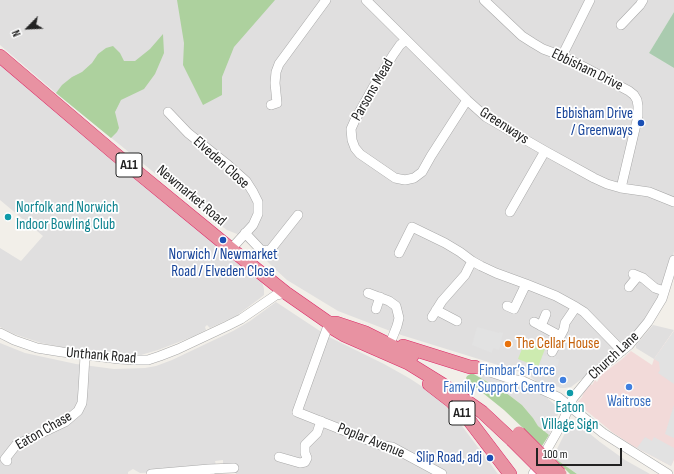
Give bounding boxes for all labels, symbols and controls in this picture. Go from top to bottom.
north arrow [8,8,48,48]
text: N [9,28,24,38]
street label: Ebbisham Drive [548,45,626,95]
street label: Parsons Mead [348,56,398,124]
street label: Greenways [476,103,532,149]
place label: Ebbisham Drive / Greenways [556,105,633,140]
marker: Ebbisham Drive / Greenways [636,118,646,128]
street label: Elveden Close [189,133,253,193]
road number: A11 [116,153,142,177]
street label: Newmarket Road [153,162,229,230]
place label: Norfolk and Norwich Indoor Bowling Club [16,199,118,234]
marker: Norfolk and Norwich Indoor Bowling Club [3,212,13,222]
marker: Norwich / Newmarket Road / Elveden Close [218,235,228,245]
place label: Norwich / Newmarket Road / Elveden Close [169,246,277,281]
street label: Church Lane [585,328,643,384]
place label: The Cellar House [516,335,600,353]
marker: The Cellar House [503,339,513,349]
street label: Unthank Road [65,344,137,368]
place label: Finnbar’s Force Family Support Centre [443,362,555,397]
marker: Finnbar’s Force Family Support Centre [558,375,568,385]
marker: Waitrose [624,382,634,392]
marker: Eaton Village Sign [565,388,575,398]
place label: Waitrose [607,393,651,411]
place label: Eaton Village Sign [542,399,598,434]
road number: A11 [449,401,475,425]
street label: Eaton Chase [13,408,75,454]
street label: Poplar Avenue [335,419,407,463]
scale bar [538,440,624,466]
text: 100 m [543,447,568,462]
place label: Slip Road, adj [416,449,482,467]
marker: Slip Road, adj [485,453,495,463]

